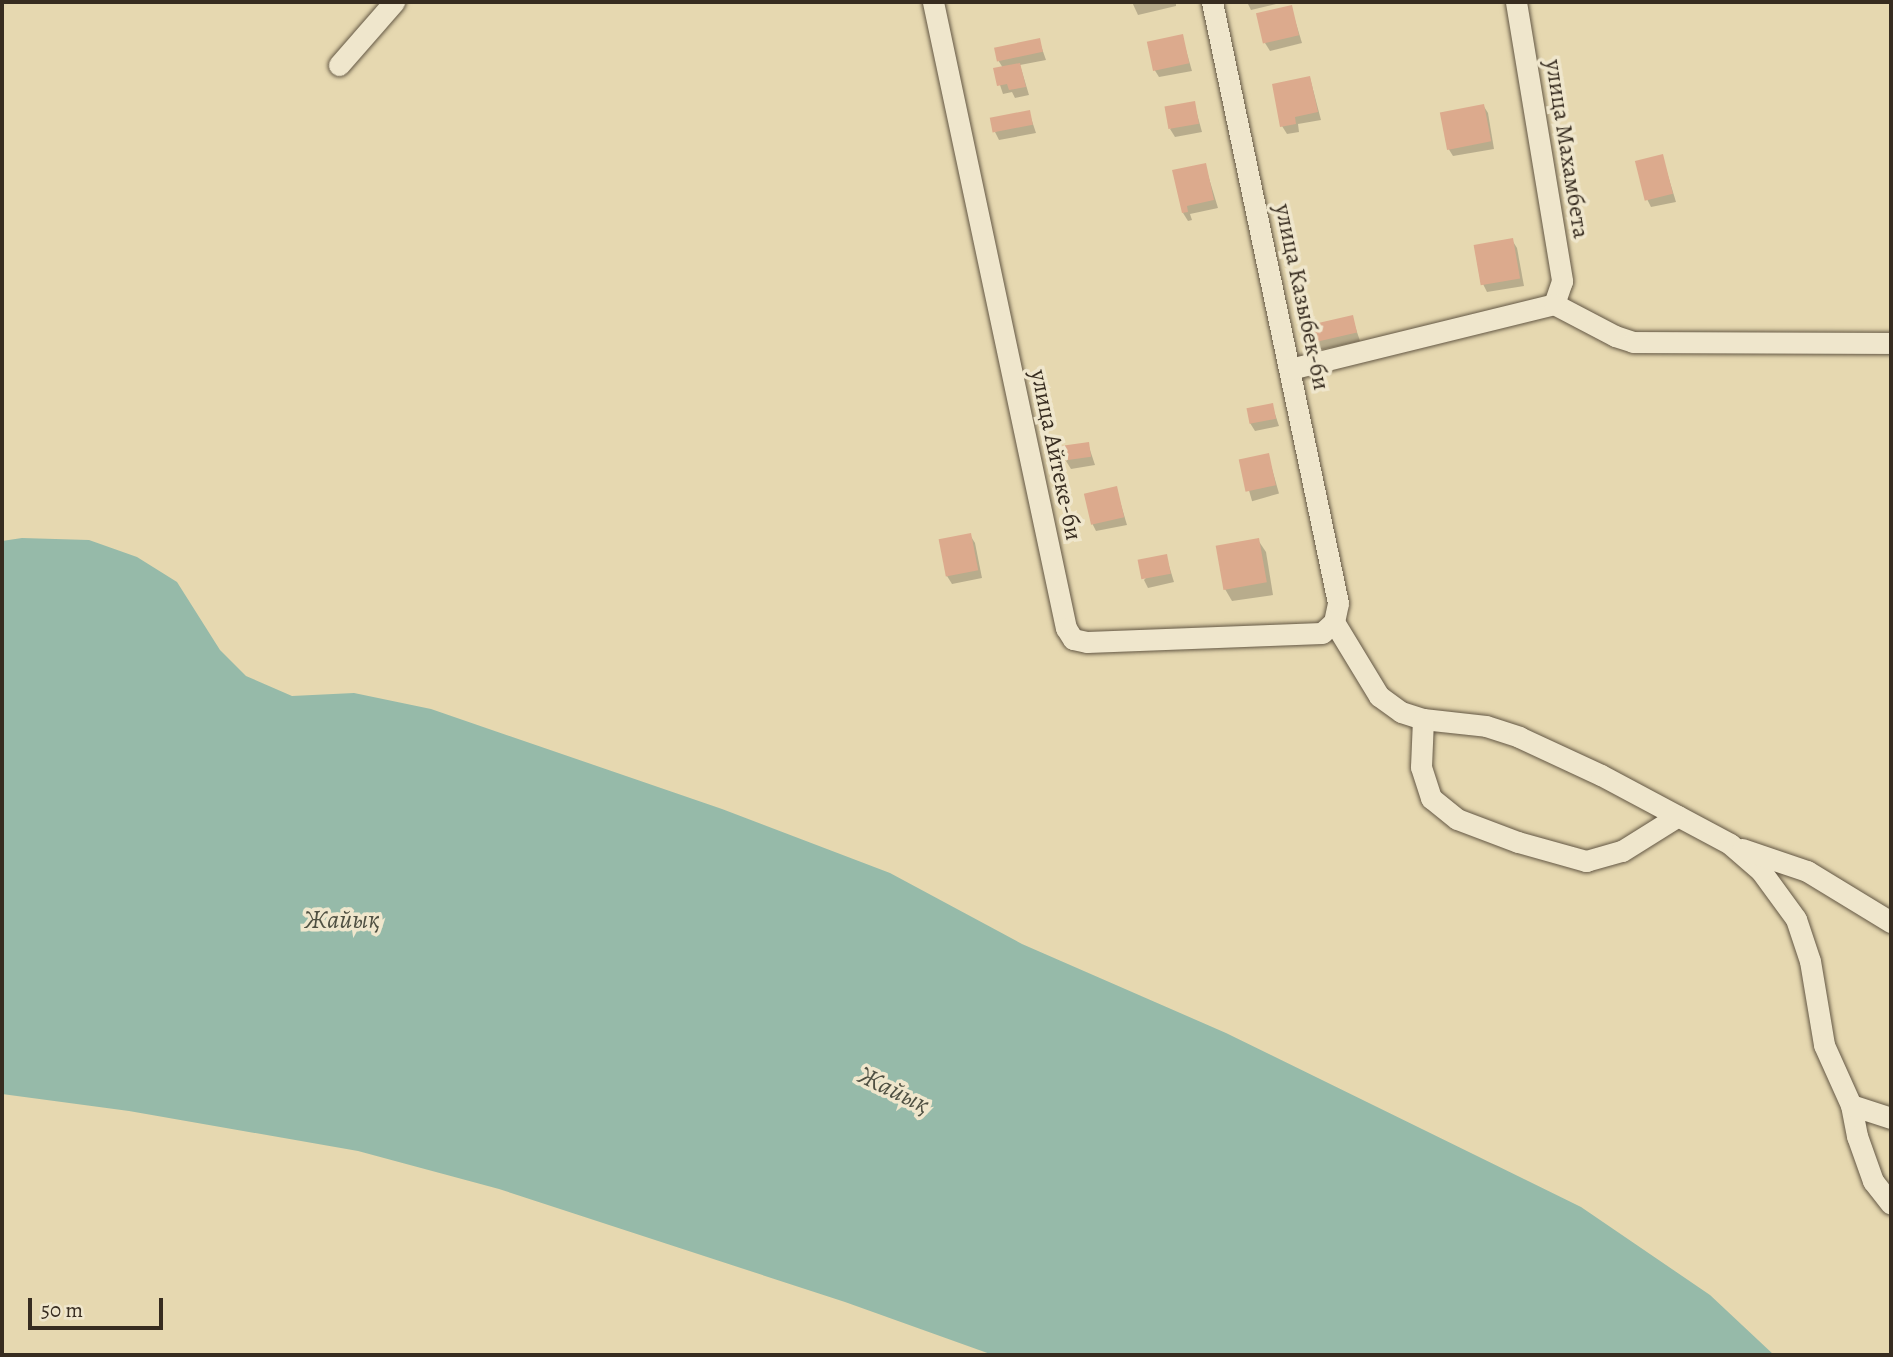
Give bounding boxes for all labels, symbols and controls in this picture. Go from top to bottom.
street label: улица Махамбета [1539,57,1595,241]
street label: улица Казыбек-би [1268,201,1336,393]
street label: улица Айтеке-би [1024,367,1088,543]
water label: Жайық [304,904,380,936]
water label: Жайық [853,1059,935,1121]
scale bar [32,1284,166,1328]
text: 50 m [41,1296,83,1324]

